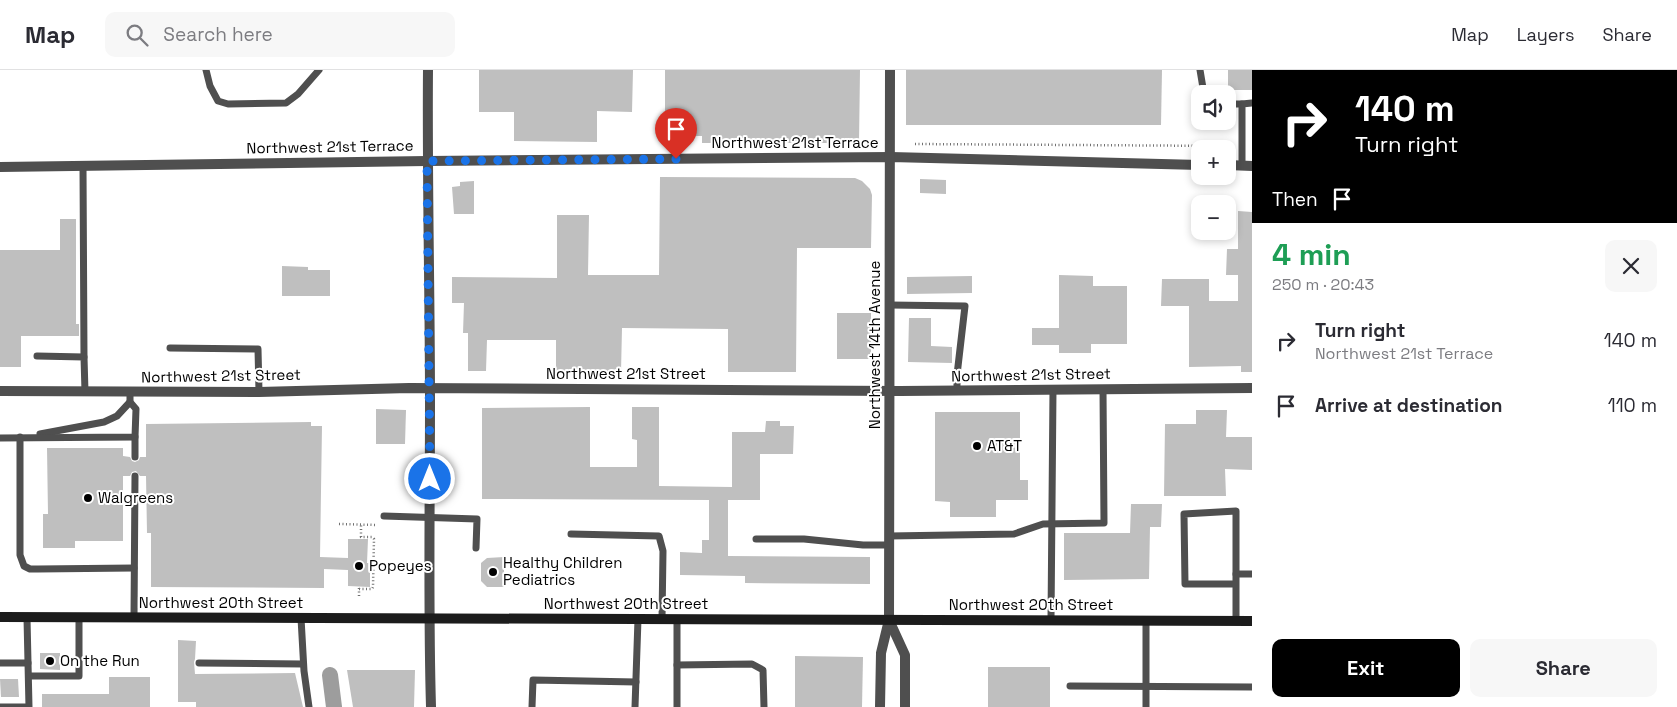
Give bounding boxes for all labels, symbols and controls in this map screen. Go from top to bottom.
search box [105,12,455,57]
text: Map [25,19,75,50]
icon: search [123,21,151,49]
text: Search here [163,22,273,47]
text: Map [1451,23,1489,46]
text: Layers [1517,23,1574,46]
text: Share [1602,23,1652,46]
map controls [1191,85,1236,240]
button: sound [1191,85,1236,130]
text: 140 m [1355,87,1455,131]
icon: right [1272,90,1337,155]
pin [655,108,697,159]
icon: arrive [662,115,690,143]
text: Turn right [1355,130,1458,158]
street label: Northwest 21st Terrace [711,133,879,152]
street label: Northwest 21st Terrace [246,136,414,157]
button: + [1191,140,1236,185]
icon: arrive [1328,185,1356,213]
text: Then [1272,187,1318,212]
button: − [1191,195,1236,240]
text: 4 min [1272,235,1351,274]
button: close [1605,240,1657,292]
street label: Northwest 14th Avenue [865,261,884,429]
text: 250 m · 20:43 [1272,274,1374,295]
text: Turn right [1315,318,1405,343]
icon: right [1272,327,1300,355]
text: 140 m [1604,328,1657,353]
text: Northwest 21st Terrace [1315,343,1493,364]
street label: Northwest 21st Street [546,364,706,383]
street label: Northwest 21st Street [951,364,1111,385]
street label: Northwest 21st Street [141,365,301,386]
icon: arrive [1272,392,1300,420]
text: Arrive at destination [1315,393,1503,418]
text: 110 m [1608,393,1657,418]
place label: AT&T [987,436,1022,455]
marker: AT&T [971,440,983,452]
position arrow [403,452,455,504]
place label: Walgreens [98,488,173,507]
marker: Walgreens [82,492,94,504]
place label: Healthy Children Pediatrics [503,553,622,589]
place label: Popeyes [369,556,432,575]
marker: Popeyes [353,560,365,572]
marker: Healthy Children Pediatrics [487,566,499,578]
street label: Northwest 20th Street [139,593,303,612]
street label: Northwest 20th Street [544,594,708,613]
street label: Northwest 20th Street [949,595,1113,614]
button: Exit [1272,639,1460,697]
button: Share [1470,639,1657,697]
place label: On the Run [60,651,140,670]
marker: On the Run [44,655,56,667]

